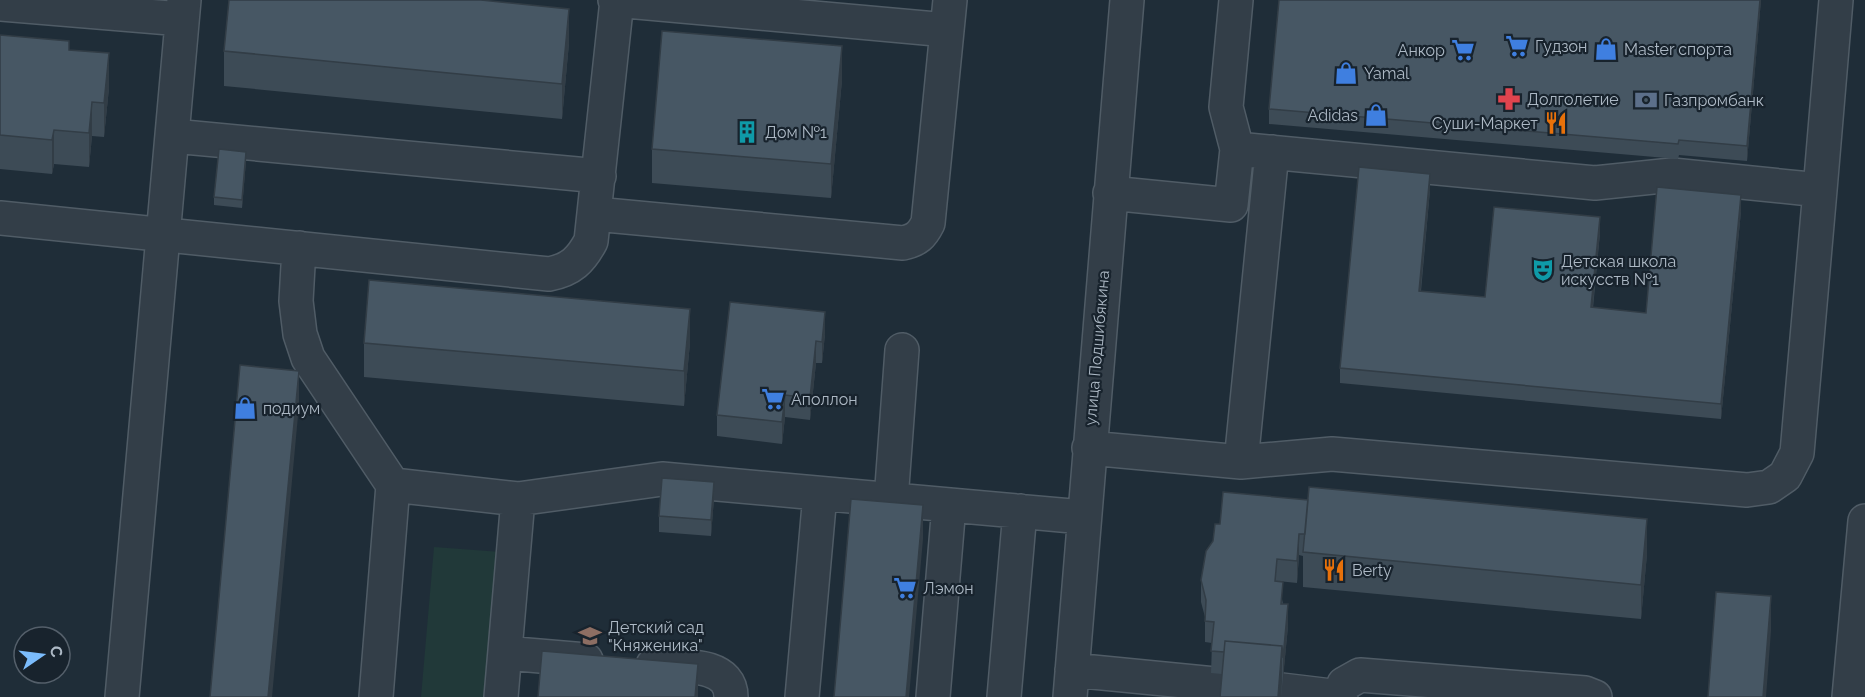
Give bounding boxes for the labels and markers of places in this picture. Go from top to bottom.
supermarket icon: Гудзон [1504,33,1530,59]
shop icon: Master спорта [1593,36,1619,62]
supermarket icon: Анкор [1450,37,1476,63]
place label: Гудзон [1535,37,1587,56]
place label: Master спорта [1624,40,1732,59]
place label: Анкор [1398,41,1445,60]
shop icon: Yamal [1333,60,1359,86]
place label: Yamal [1364,64,1410,83]
pharmacy icon: Долголетие [1496,86,1522,112]
bank icon: Газпромбанк [1633,87,1659,113]
place label: Долголетие [1527,90,1619,109]
place label: Газпромбанк [1664,91,1764,110]
shop icon: Adidas [1363,102,1389,128]
place label: Adidas [1308,106,1358,125]
restaurant icon: Суши-Маркет [1543,110,1569,136]
place label: Суши-Маркет [1432,114,1538,133]
building icon: Дом №1 [734,119,760,145]
place label: Дом №1 [765,123,827,142]
place label: Детская школа искусств №1 [1561,252,1676,289]
theatre icon: Детская школа искусств №1 [1530,257,1556,283]
supermarket icon: Аполлон [760,386,786,412]
place label: Аполлон [791,390,857,409]
shop icon: подиум [232,395,258,421]
place label: подиум [263,399,320,418]
restaurant icon: Berty [1321,557,1347,583]
place label: Berty [1352,561,1392,580]
supermarket icon: Лэмон [892,575,918,601]
place label: Лэмон [923,579,974,598]
place label: Детский сад "Княженика" [608,618,704,655]
school or university icon: Детский сад "Княженика" [577,623,603,649]

